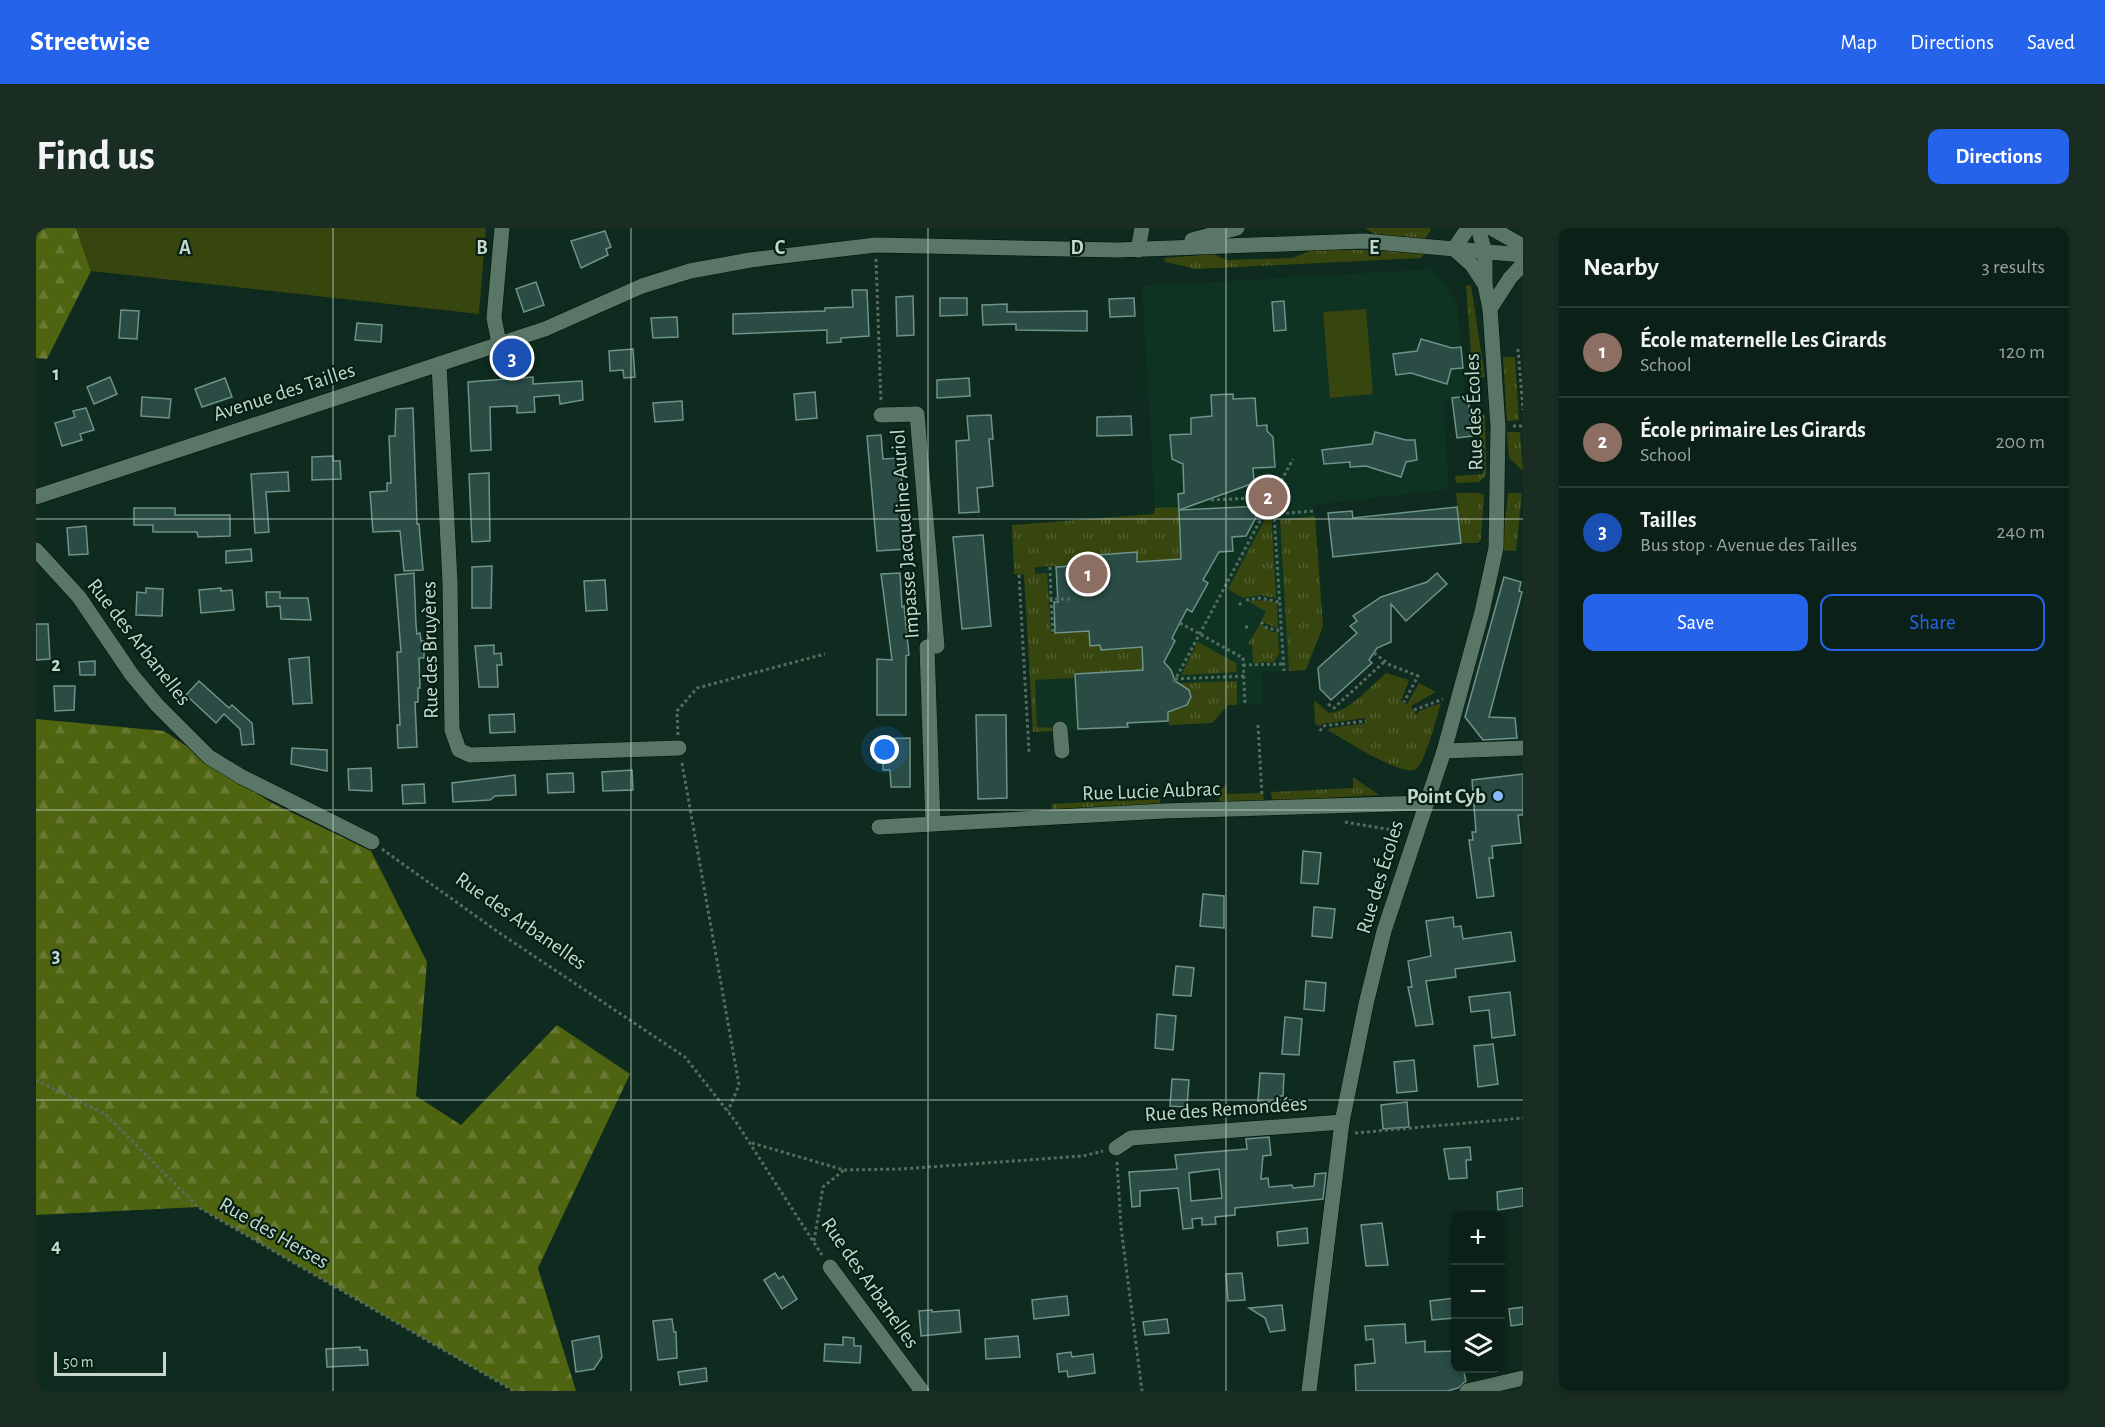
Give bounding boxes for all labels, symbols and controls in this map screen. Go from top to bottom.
text: Streetwise [30,28,150,56]
text: Map [1841,32,1877,53]
text: Directions [1910,32,1994,53]
text: Saved [2027,32,2075,53]
button: Directions [1928,129,2069,184]
text: Find us [36,135,155,177]
text: A [179,238,191,258]
text: B [476,238,488,258]
text: C [775,238,786,258]
text: D [1070,238,1084,258]
text: E [1369,238,1379,258]
text: Nearby [1583,254,1659,280]
text: 3 results [1981,257,2045,277]
text: École maternelle Les Girards [1640,329,1887,351]
pin: 3 [492,336,532,380]
text: 1 [1599,342,1606,362]
text: 120 m [1999,342,2045,362]
street label: Rue des Écoles [1459,353,1487,471]
text: School [1640,355,1692,375]
street label: Avenue des Tailles [210,359,358,425]
text: 1 [52,364,60,384]
text: École primaire Les Girards [1640,419,1866,441]
street label: Impasse Jacqueline Auriol [887,428,923,640]
text: 2 [1598,432,1607,452]
text: 200 m [1995,432,2045,452]
text: School [1640,445,1692,465]
pin: 2 [1248,474,1288,520]
text: Tailles [1640,509,1696,531]
text: 3 [1598,522,1607,542]
text: 240 m [1996,522,2045,542]
text: Bus stop · Avenue des Tailles [1640,535,1857,555]
pin: 1 [1068,552,1108,596]
street label: Rue des Arbanelles [83,575,195,709]
street label: Rue des Bruyères [418,581,442,719]
button: Save [1583,594,1808,651]
button: Share [1820,594,2045,651]
text: 2 [51,655,61,675]
your location [870,735,899,764]
street label: Rue Lucie Aubrac [1082,778,1220,804]
place label: Point Cyb [1407,786,1486,807]
marker: Point Cyb [1491,789,1505,803]
street label: Rue des Écoles [1351,817,1407,936]
street label: Rue des Arbanelles [452,868,590,974]
text: 3 [52,946,60,966]
street label: Rue des Remondées [1144,1093,1308,1125]
street label: Rue des Herses [216,1193,332,1273]
map controls [1451,1211,1505,1373]
button: + [1451,1211,1505,1265]
street label: Rue des Arbanelles [817,1214,923,1352]
text: 4 [51,1236,61,1256]
button: − [1451,1265,1505,1319]
button: layers [1451,1319,1505,1373]
scale bar [54,1349,166,1376]
text: 50 m [63,1354,94,1370]

